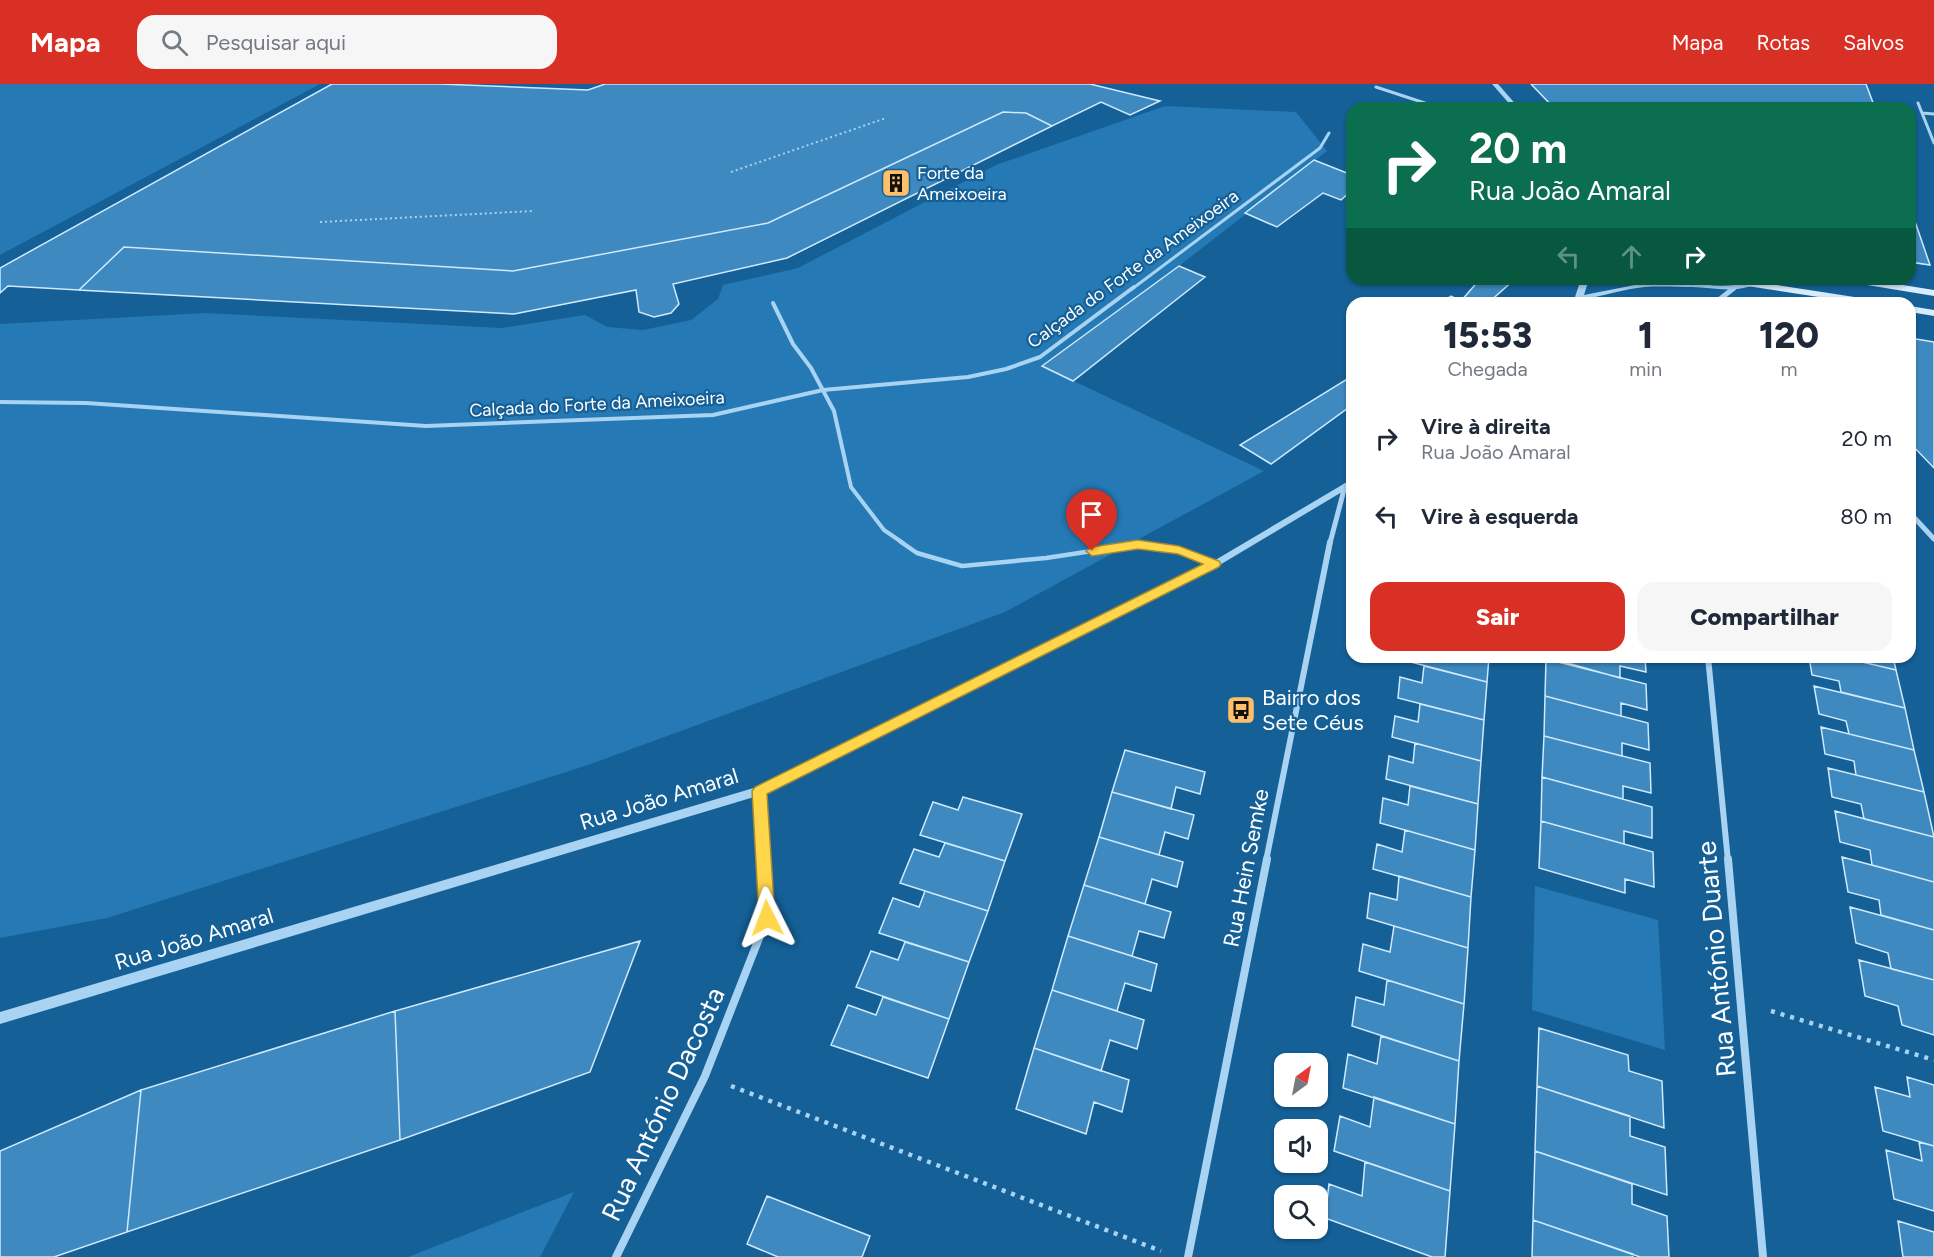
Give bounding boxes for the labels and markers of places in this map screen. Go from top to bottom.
place label: Forte da Ameixoeira [917,162,1007,205]
building icon: Forte da Ameixoeira [880,167,912,199]
pin [1066,489,1117,551]
place label: Bairro dos Sete Céus [1262,684,1364,736]
bus stop icon: Bairro dos Sete Céus [1225,694,1257,726]

